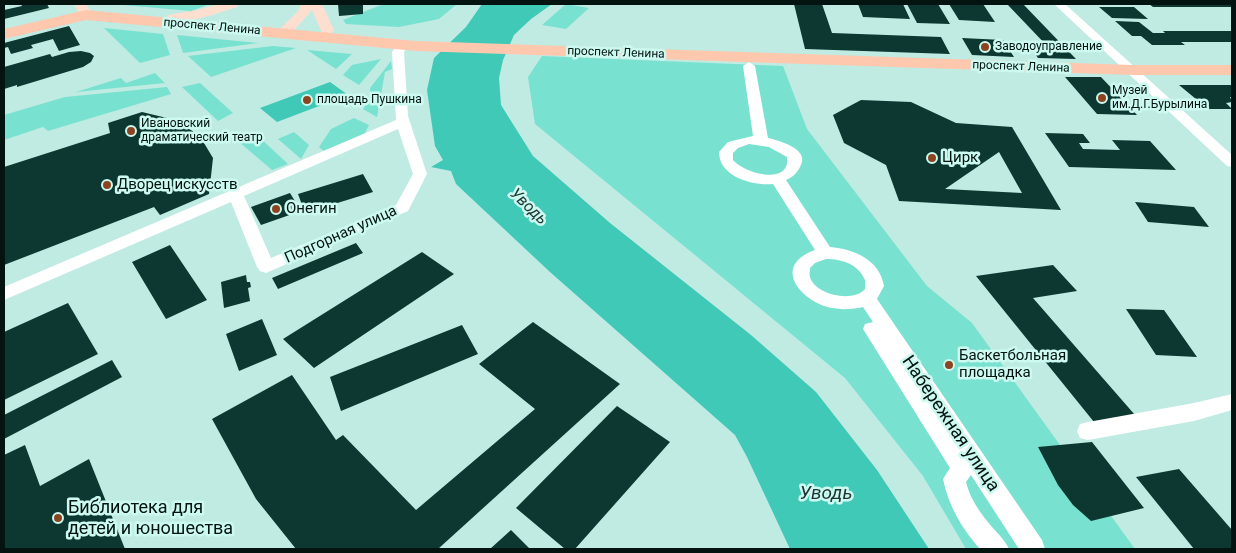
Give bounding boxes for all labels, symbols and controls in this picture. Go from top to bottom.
street label: проспект Ленина [163,16,261,38]
place label: Заводоуправление [995,40,1102,54]
marker: Заводоуправление [979,41,991,53]
street label: проспект Ленина [567,44,665,62]
street label: проспект Ленина [972,58,1070,76]
place label: Музей им.Д.Г.Бурылина [1112,84,1207,112]
marker: Музей им.Д.Г.Бурылина [1096,92,1108,104]
place label: площадь Пушкина [317,93,422,107]
marker: площадь Пушкина [301,94,313,106]
place label: Ивановский драматический театр [141,117,263,145]
marker: Ивановский драматический театр [125,125,137,137]
place label: Цирк [942,149,978,167]
marker: Цирк [926,152,938,164]
place label: Дворец искусств [117,176,238,194]
marker: Дворец искусств [101,179,113,191]
water label: Уводь [505,185,551,229]
place label: Онегин [286,200,337,218]
street label: Подгорная улица [282,202,400,268]
marker: Онегин [270,203,282,215]
place label: Баскетбольная площадка [959,347,1066,382]
street label: Набережная улица [896,352,1004,496]
marker: Баскетбольная площадка [943,359,955,371]
water label: Уводь [800,483,852,505]
place label: Библиотека для детей и юношества [68,497,233,540]
marker: Библиотека для детей и юношества [52,512,64,524]

